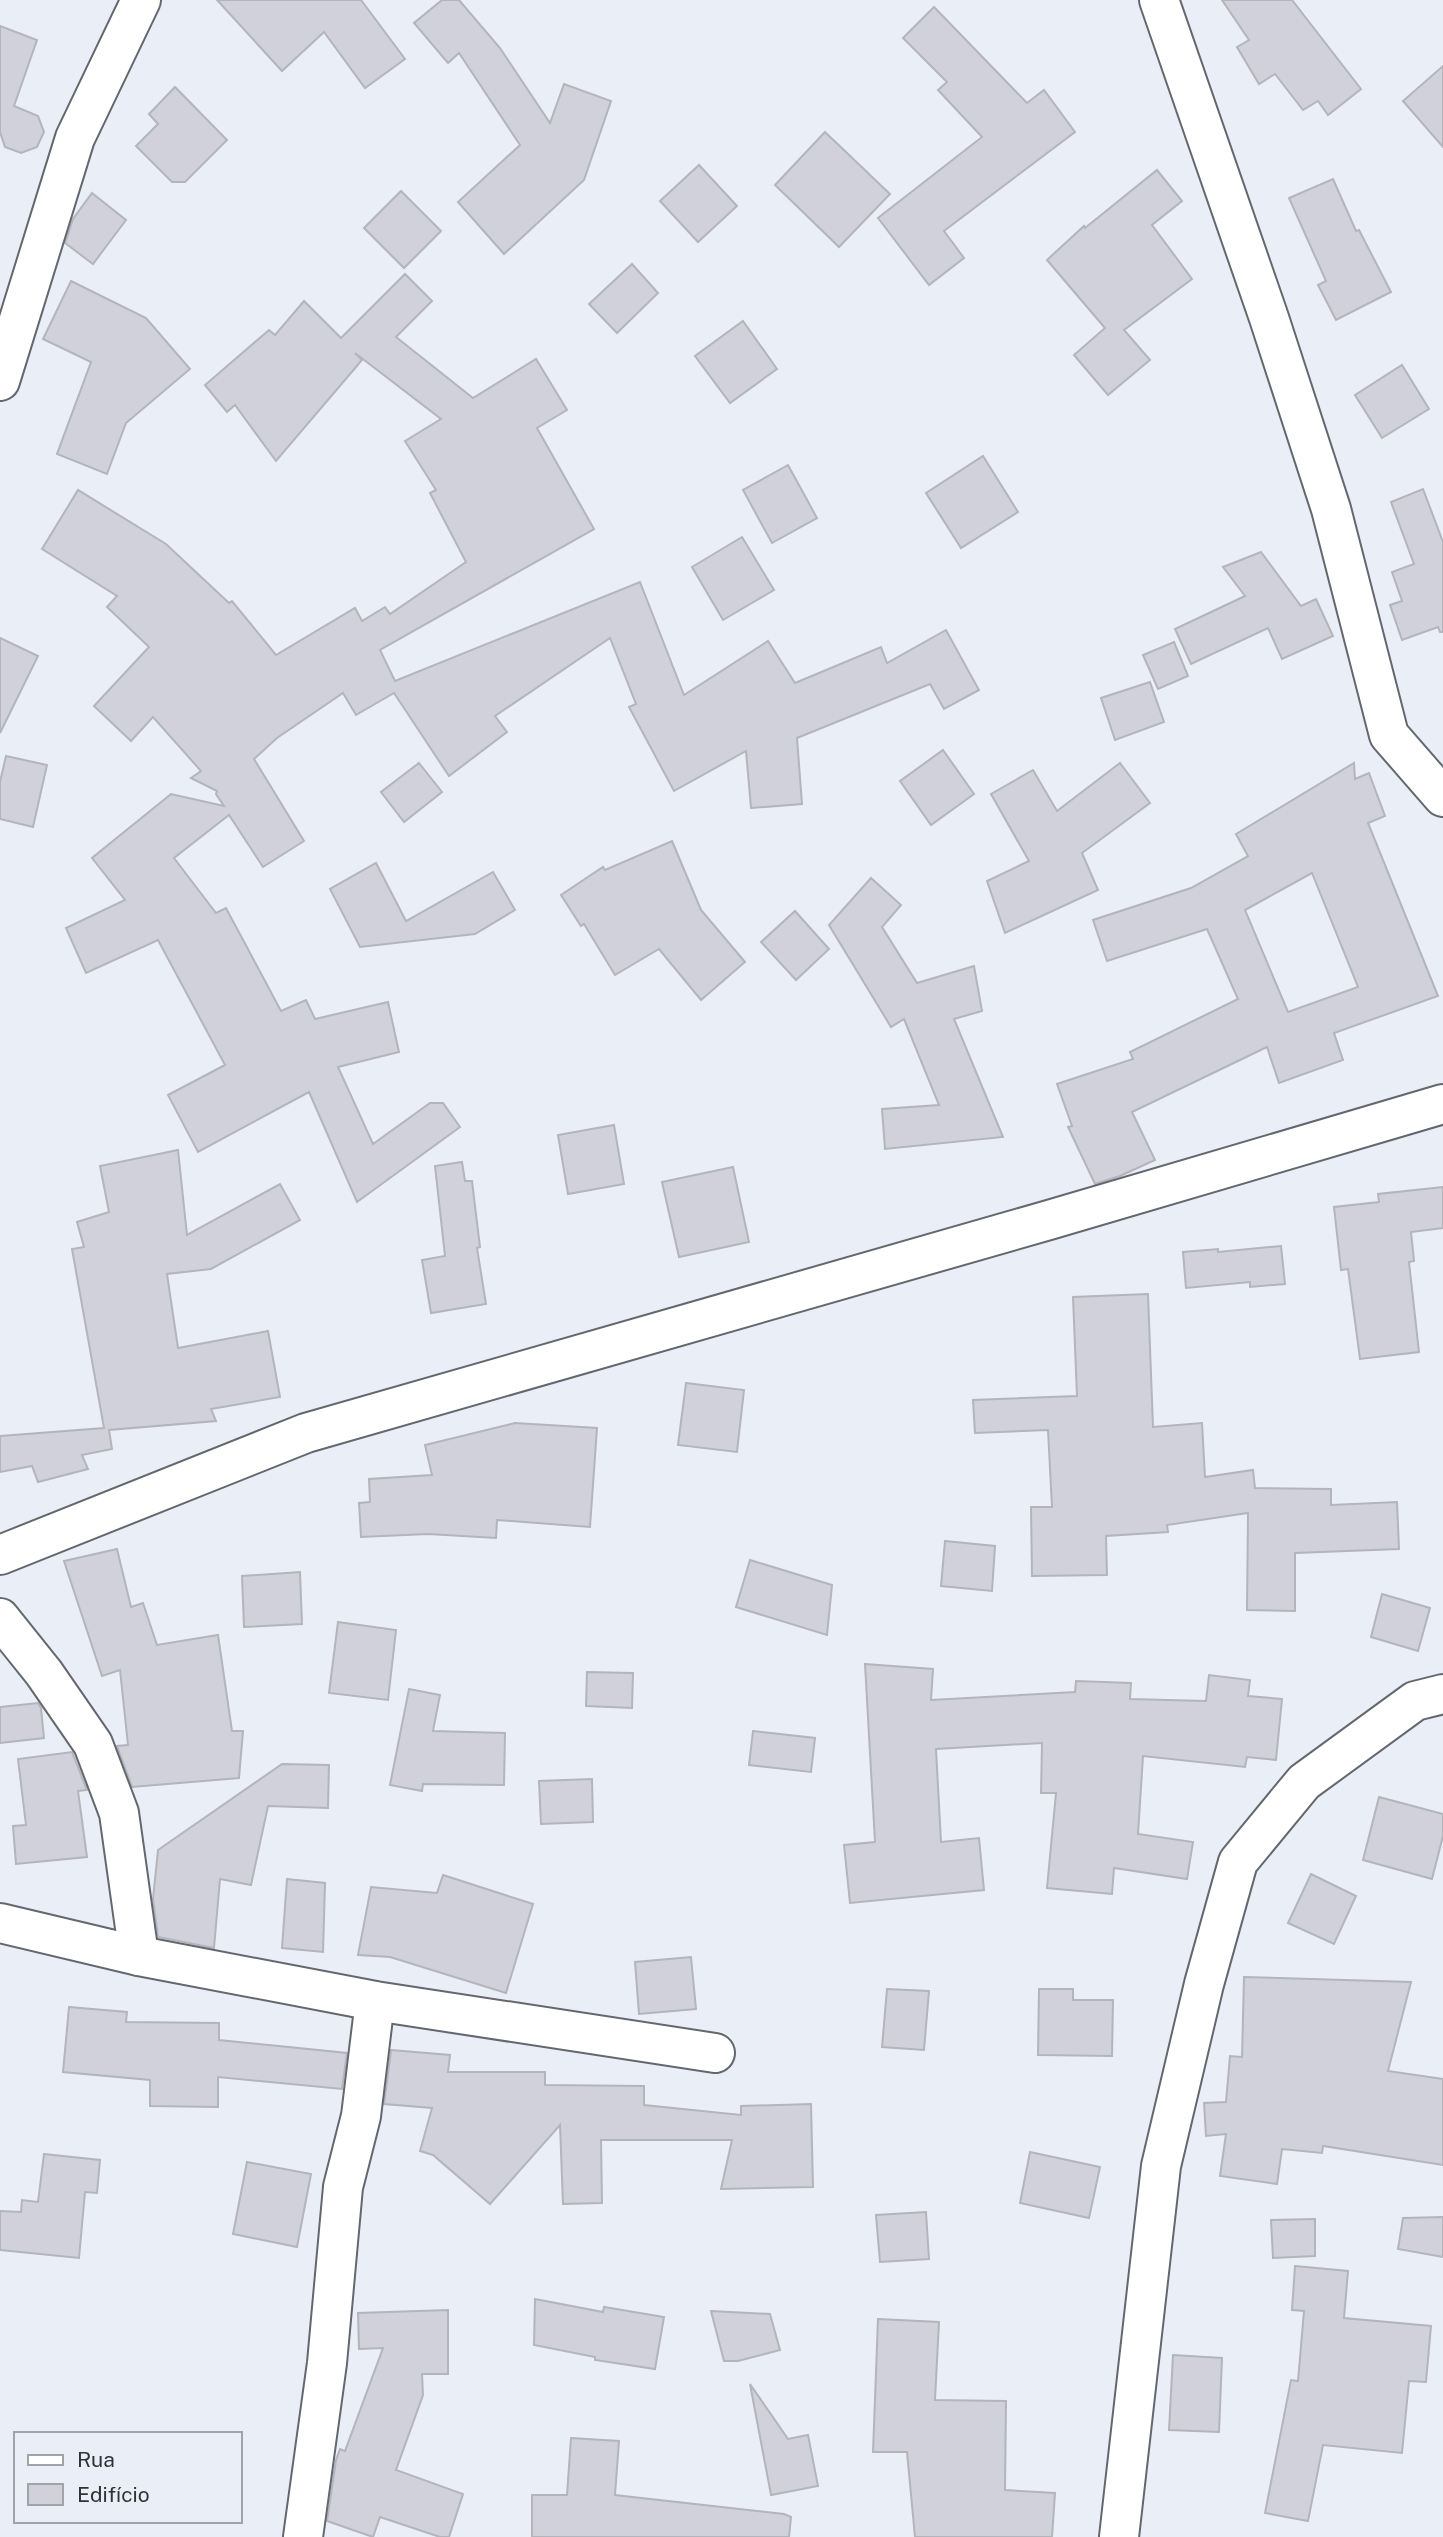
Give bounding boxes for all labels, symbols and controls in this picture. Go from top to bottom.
legend [14,2432,242,2523]
text: Rua [77,2447,115,2472]
text: Edifício [77,2482,150,2507]

